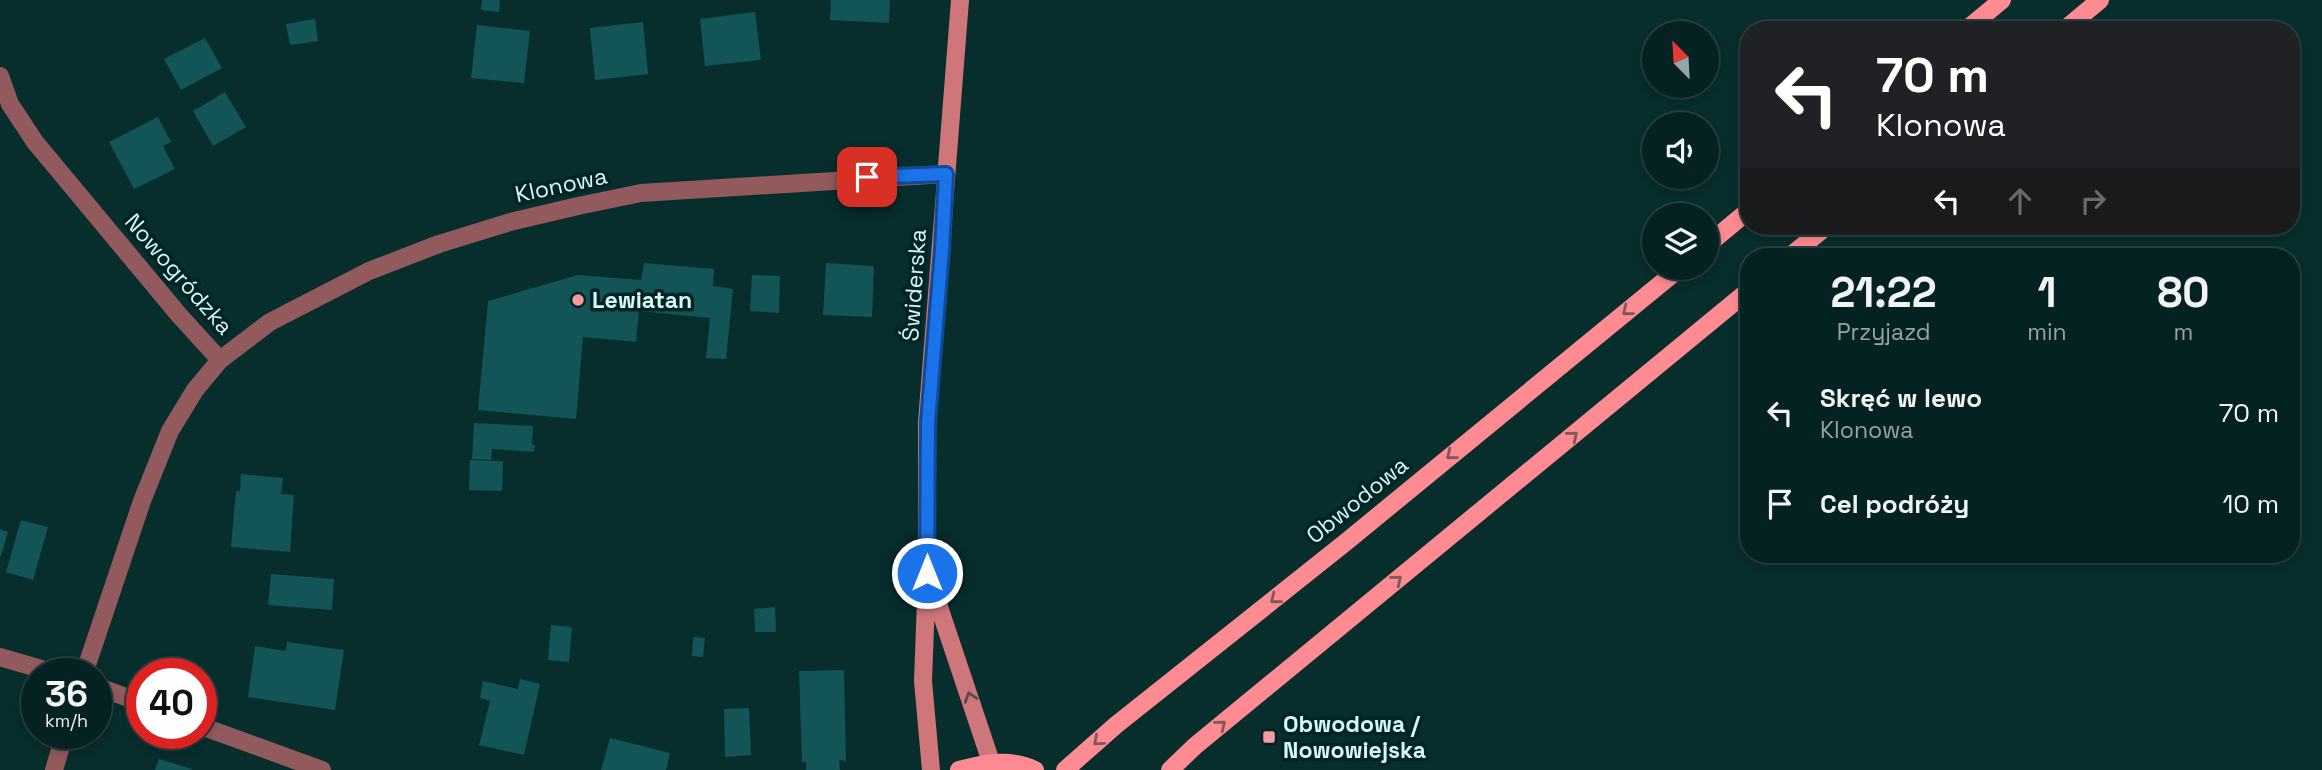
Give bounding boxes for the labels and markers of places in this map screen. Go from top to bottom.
pin [837,147,897,207]
place label: Lewiatan [592,285,692,315]
marker: Lewiatan [570,292,586,308]
place label: Obwodowa / Nowowiejska [1283,709,1426,765]
marker: Obwodowa / Nowowiejska [1261,729,1277,745]

